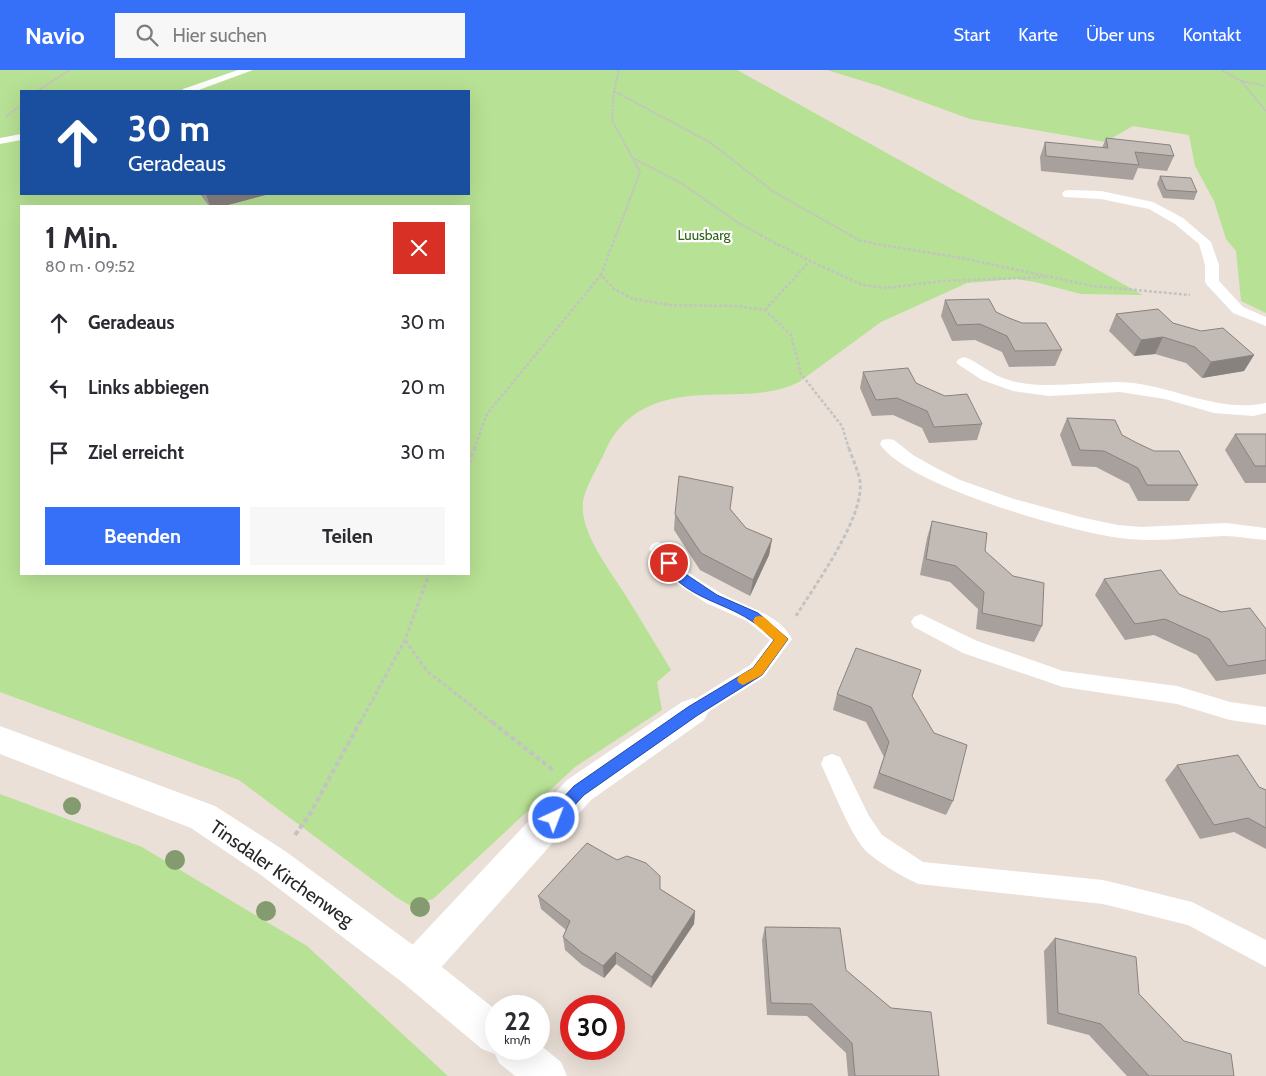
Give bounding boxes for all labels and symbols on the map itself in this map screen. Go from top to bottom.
park label: Luusbarg [677,226,732,244]
pin [648,542,690,584]
position arrow [527,791,579,843]
street label: Tinsdaler Kirchenweg [206,815,358,932]
speed limit sign: 30 [560,995,625,1060]

